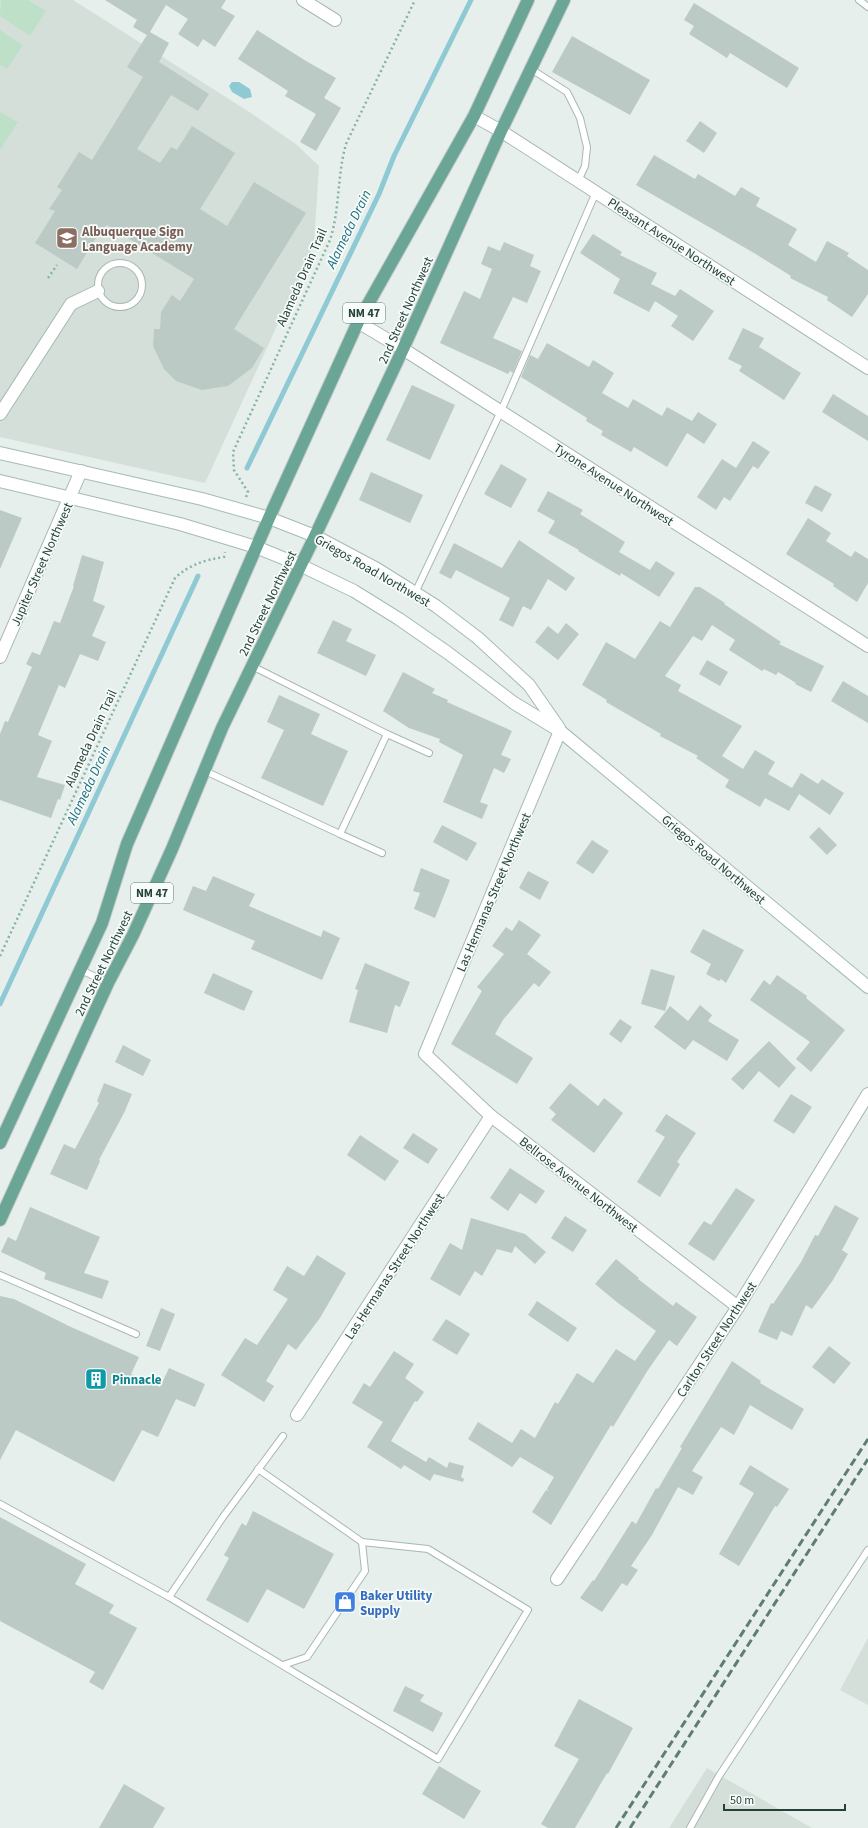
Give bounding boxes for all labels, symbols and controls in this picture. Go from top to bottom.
water label: Alameda Drain [321,187,377,273]
street label: Pleasant Avenue Northwest [604,194,739,290]
place label: Albuquerque Sign Language Academy [81,223,193,256]
school or university icon: Albuquerque Sign Language Academy [54,225,80,251]
street label: Alameda Drain Trail [272,225,332,329]
street label: 2nd Street Northwest [374,254,438,367]
road number: NM 47 [343,303,385,323]
street label: Tyrone Avenue Northwest [550,439,677,531]
street label: Jupiter Street Northwest [7,499,78,629]
street label: Griegos Road Northwest [311,530,434,612]
street label: 2nd Street Northwest [235,547,302,659]
street label: Alameda Drain Trail [61,687,119,789]
water label: Alameda Drain [62,743,114,827]
street label: Las Hermanas Street Northwest [452,809,536,975]
street label: Griegos Road Northwest [657,811,770,909]
road number: NM 47 [131,883,173,903]
street label: 2nd Street Northwest [71,907,138,1019]
street label: Bellrose Avenue Northwest [515,1133,642,1237]
street label: Las Hermanas Street Northwest [341,1189,449,1343]
street label: Carlton Street Northwest [673,1278,761,1401]
building icon: Pinnacle [83,1366,109,1392]
place label: Pinnacle [112,1371,162,1389]
place label: Baker Utility Supply [360,1587,432,1620]
shop icon: Baker Utility Supply [332,1589,358,1615]
scale bar [724,1786,845,1812]
text: 50 m [730,1792,754,1809]

